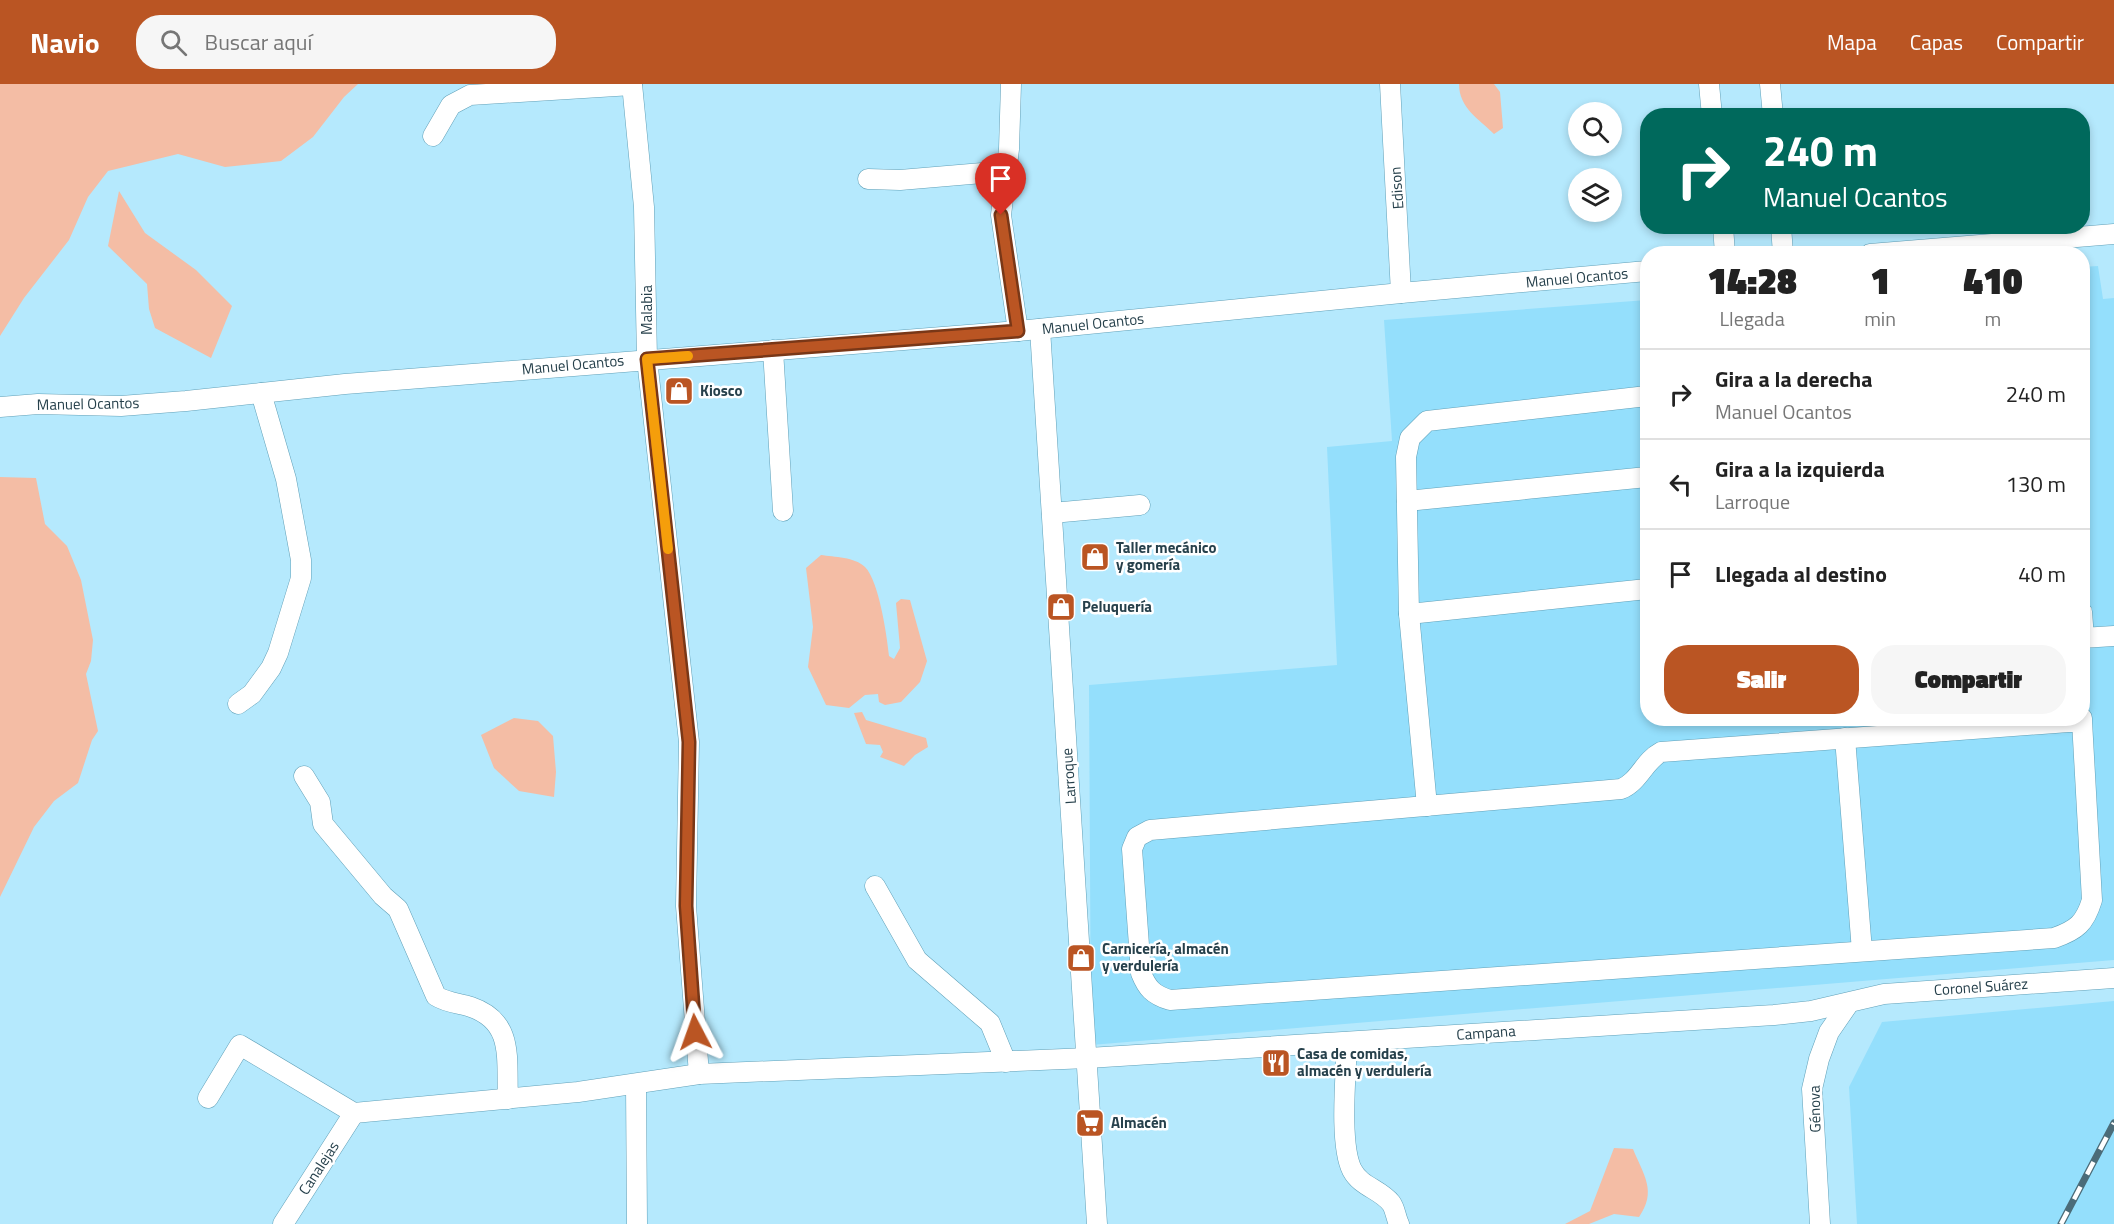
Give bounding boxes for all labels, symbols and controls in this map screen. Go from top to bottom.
search box [136,15,556,69]
text: Navio [30,21,100,64]
text: Buscar aquí [205,25,312,59]
icon: search [157,26,190,59]
text: Mapa [1827,26,1877,58]
text: Capas [1910,26,1963,58]
text: Compartir [1996,26,2084,58]
map controls [1568,102,1622,222]
button: search [1568,102,1622,156]
text: 240 m [1763,118,1878,182]
icon: right [1664,132,1742,210]
pin [975,153,1026,215]
icon: arrive [984,162,1017,195]
street label: Edison [1384,166,1409,210]
button: layers [1568,168,1622,222]
text: Manuel Ocantos [1763,176,1948,217]
text: 14:28 [1707,253,1797,308]
text: 1 [1870,253,1890,308]
text: 410 [1963,253,2023,308]
street label: Manuel Ocantos [1525,262,1629,293]
street label: Malabia [635,285,658,335]
text: Llegada [1719,303,1785,334]
text: min [1864,303,1896,334]
text: m [1985,303,2001,334]
street label: Manuel Ocantos [1041,307,1145,340]
street label: Manuel Ocantos [521,349,625,380]
text: Gira a la derecha [1715,362,1872,396]
shop icon: Kiosco [663,375,695,407]
text: 240 m [2006,377,2066,411]
icon: right [1664,378,1697,411]
place label: Kiosco [700,379,742,402]
street label: Manuel Ocantos [36,391,140,416]
text: Manuel Ocantos [1715,396,1852,427]
text: Gira a la izquierda [1715,452,1885,486]
text: 130 m [2006,467,2066,501]
icon: left [1664,468,1697,501]
text: Larroque [1715,486,1790,517]
place label: Taller mecánico y gomería [1116,536,1216,576]
shop icon: Taller mecánico y gomería [1079,541,1111,573]
text: Llegada al destino [1715,557,1887,591]
text: 40 m [2018,557,2066,591]
icon: arrive [1664,558,1697,591]
shop icon: Peluquería [1045,591,1077,623]
place label: Peluquería [1082,595,1152,618]
button: Salir [1664,645,1859,714]
button: Compartir [1871,645,2066,714]
street label: Larroque [1055,747,1082,805]
place label: Carnicería, almacén y verdulería [1102,937,1229,977]
shop icon: Carnicería, almacén y verdulería [1065,942,1097,974]
street label: Coronel Suárez [1933,972,2029,1001]
position arrow [663,1000,727,1064]
street label: Campana [1456,1019,1517,1046]
place label: Casa de comidas, almacén y verdulería [1297,1042,1432,1082]
restaurant icon: Casa de comidas, almacén y verdulería [1260,1047,1292,1079]
street label: Génova [1803,1085,1826,1133]
supermarket icon: Almacén [1074,1107,1106,1139]
place label: Almacén [1111,1111,1167,1134]
street label: Canalejas [293,1136,345,1199]

